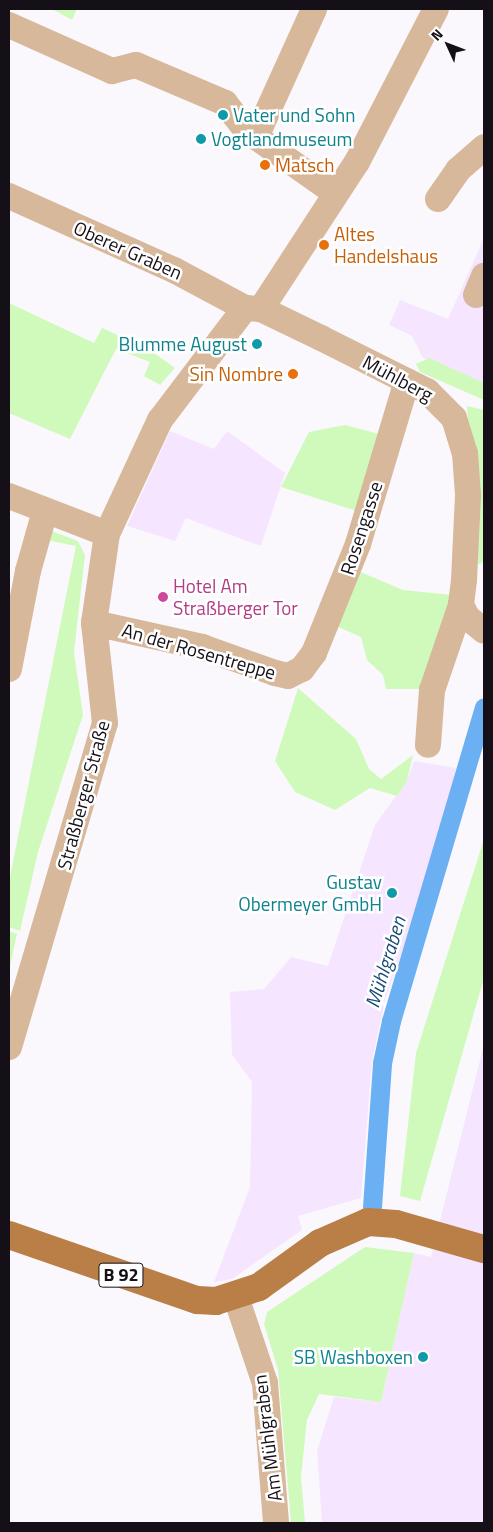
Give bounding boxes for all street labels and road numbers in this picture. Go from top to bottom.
street label: Oberer Graben [70,216,186,284]
street label: Mühlberg [359,350,437,406]
street label: Rosengasse [335,478,387,578]
street label: An der Rosentreppe [120,618,278,684]
street label: Straßberger Straße [52,718,114,872]
road number: B 92 [97,1260,145,1290]
street label: Am Mühlgraben [248,1373,286,1503]

